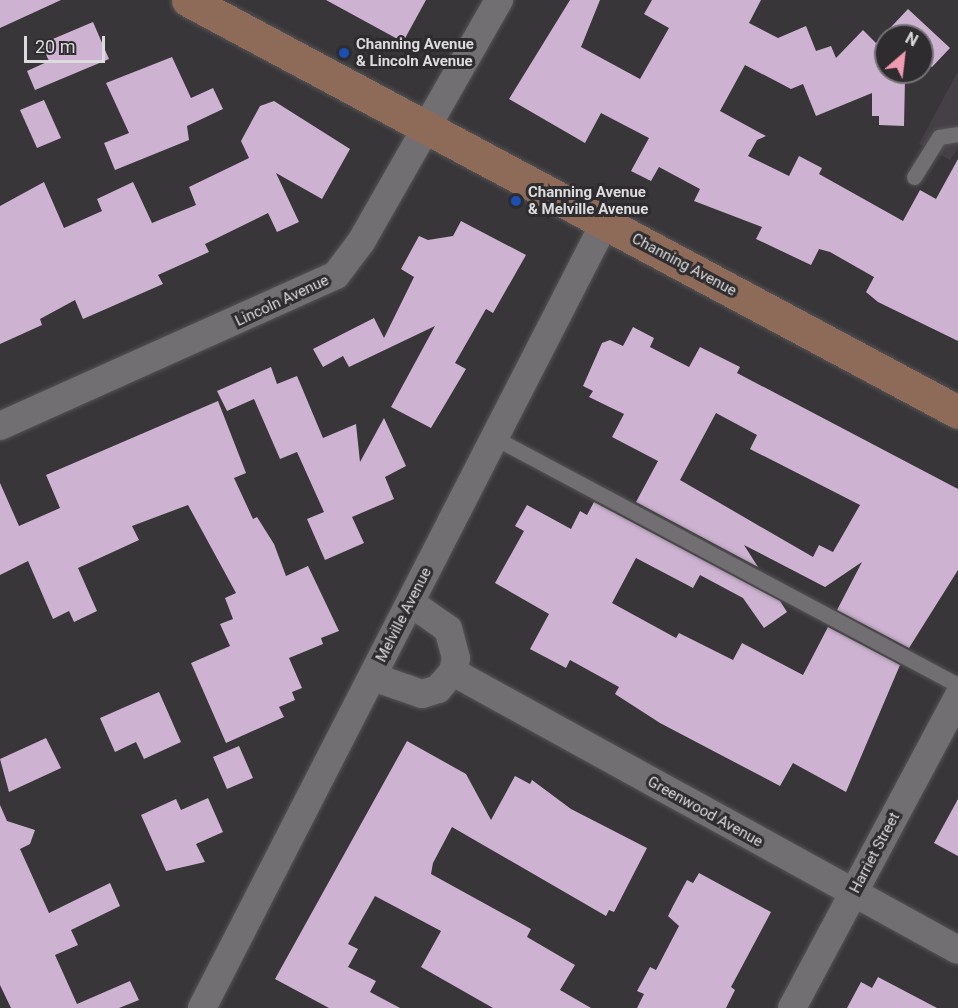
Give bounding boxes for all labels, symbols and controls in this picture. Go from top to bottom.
scale bar [27,24,108,62]
north arrow [874,24,934,84]
text: N [902,28,921,50]
place label: Channing Avenue & Lincoln Avenue [356,35,474,70]
text: 20 m [35,36,75,57]
marker: Channing Avenue & Lincoln Avenue [337,46,351,60]
place label: Channing Avenue & Melville Avenue [528,183,648,218]
marker: Channing Avenue & Melville Avenue [509,194,523,208]
street label: Channing Avenue [629,230,739,300]
street label: Lincoln Avenue [232,271,332,331]
street label: Melville Avenue [372,565,436,665]
street label: Greenwood Avenue [644,773,766,851]
street label: Harriet Street [846,810,904,896]

